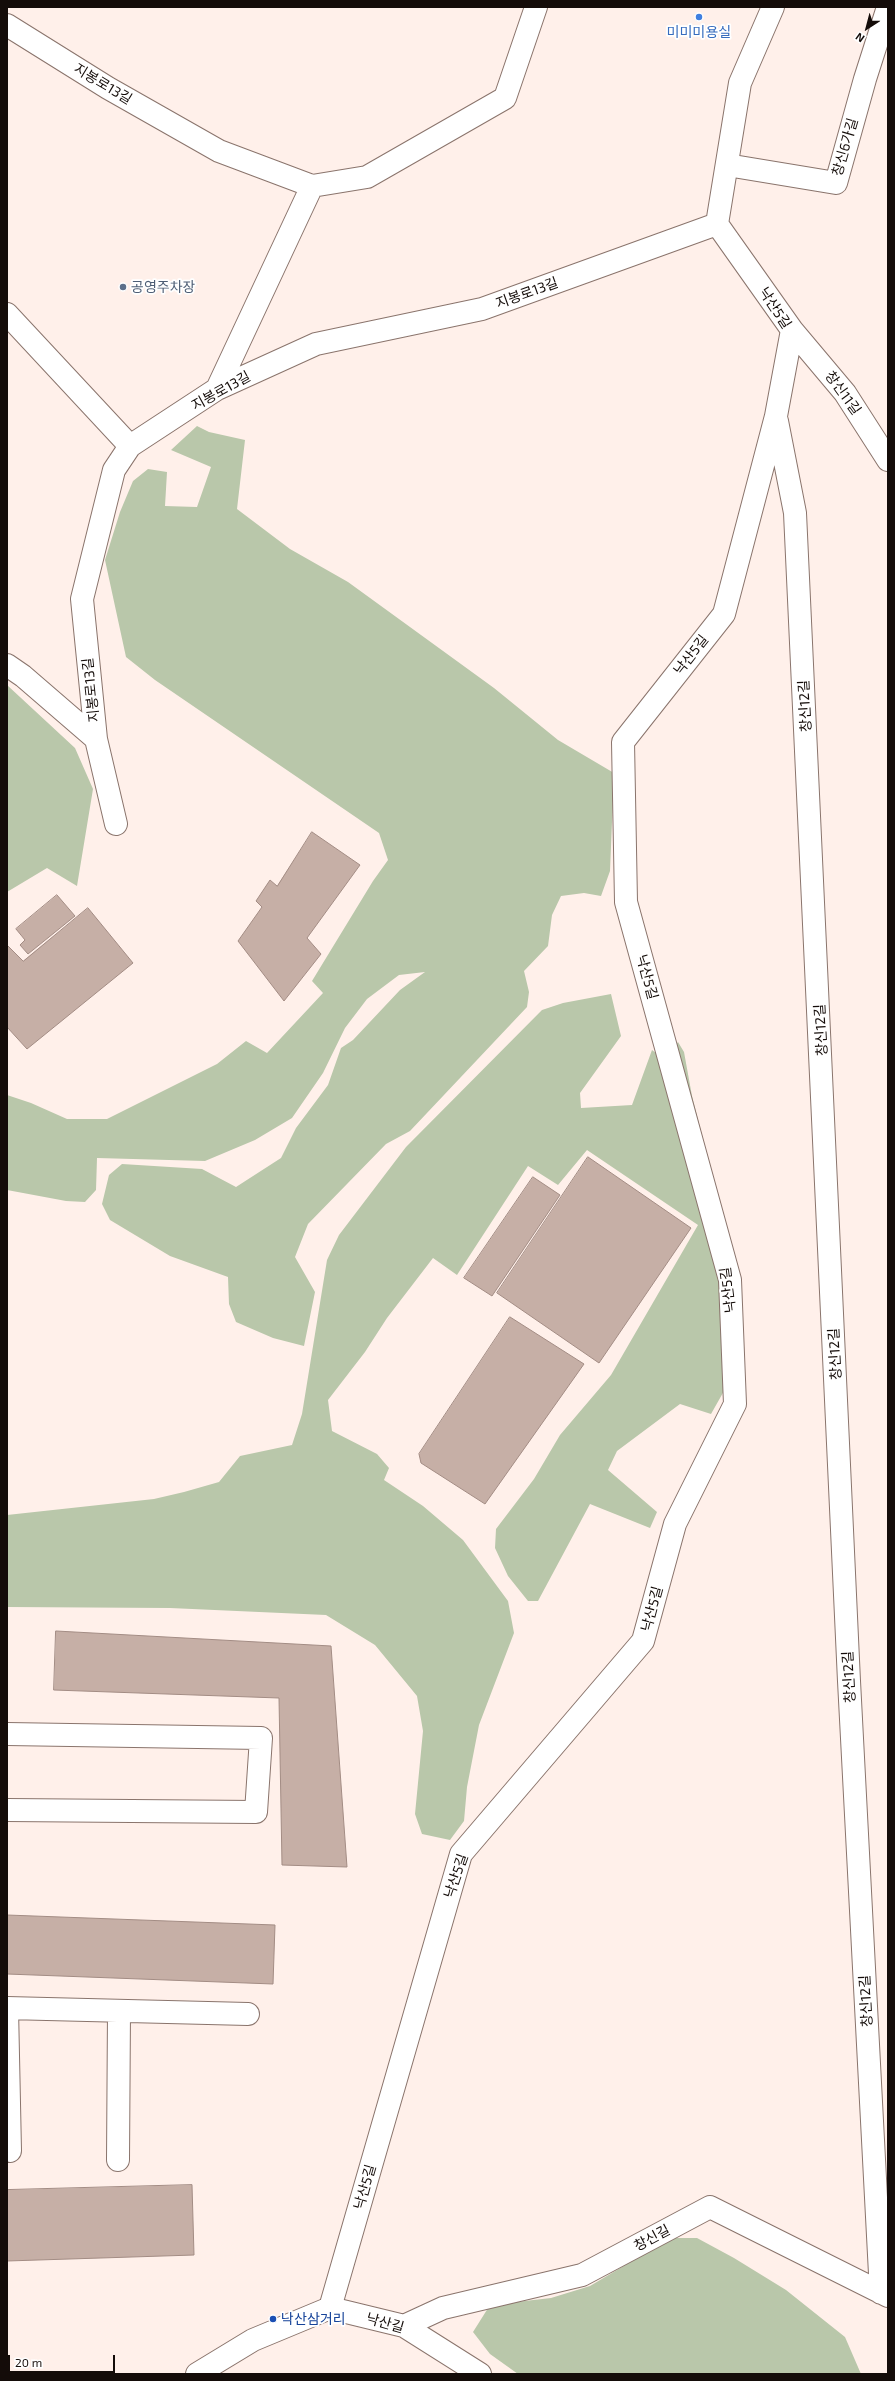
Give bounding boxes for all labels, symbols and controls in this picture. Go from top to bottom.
north arrow [847,8,887,48]
marker: 미미미용실 [694,12,704,22]
place label: 미미미용실 [667,24,731,40]
text: N [853,31,867,46]
street label: 지봉로13길 [71,60,135,108]
street label: 창신6가길 [829,116,861,178]
street label: 지봉로13길 [494,274,560,312]
place label: 공영주차장 [131,279,195,295]
marker: 공영주차장 [118,282,128,292]
street label: 낙산5길 [755,284,795,332]
street label: 지봉로13길 [189,368,253,414]
street label: 창신11길 [822,368,864,418]
street label: 낙산5길 [670,632,712,678]
street label: 지봉로13길 [79,657,103,723]
street label: 창신12길 [795,680,815,732]
street label: 낙산5길 [633,953,661,1001]
street label: 창신12길 [811,1004,831,1056]
street label: 낙산5길 [717,1266,739,1314]
street label: 창신12길 [825,1328,845,1380]
street label: 낙산5길 [638,1585,666,1633]
street label: 창신12길 [839,1651,859,1703]
street label: 낙산5길 [441,1851,471,1901]
street label: 창신12길 [856,1975,876,2027]
street label: 낙산5길 [351,2163,379,2211]
street label: 창신길 [631,2222,673,2254]
street label: 낙산길 [364,2310,406,2336]
place label: 낙산삼거리 [281,2311,345,2327]
marker: 낙산삼거리 [268,2314,278,2324]
scale bar [10,2347,117,2373]
text: 20 m [15,2355,42,2369]

